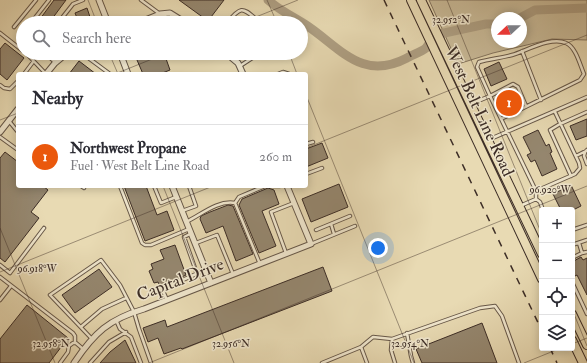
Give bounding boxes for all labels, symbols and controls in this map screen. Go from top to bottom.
north arrow [491,12,527,48]
text: 32.952°N [432,14,470,26]
search box [16,16,308,60]
icon: search [30,27,52,49]
text: Search here [62,29,131,48]
street label: West Belt Line Road [440,42,519,180]
text: Nearby [32,88,83,109]
pin: 1 [496,88,522,118]
text: Northwest Propane [70,139,186,158]
text: 1 [43,149,47,165]
text: 260 m [259,149,292,165]
text: Fuel · West Belt Line Road [70,158,209,174]
text: 96.920°W [528,184,571,196]
map controls [539,207,575,351]
button: + [539,207,575,243]
your location [368,238,388,258]
button: − [539,243,575,279]
street label: Capital Drive [134,253,227,307]
text: 96.918°W [16,263,57,275]
button: locate [539,279,575,315]
button: layers [539,315,575,351]
text: 32.958°N [32,338,70,350]
text: 32.956°N [212,338,250,350]
text: 32.954°N [391,338,429,350]

